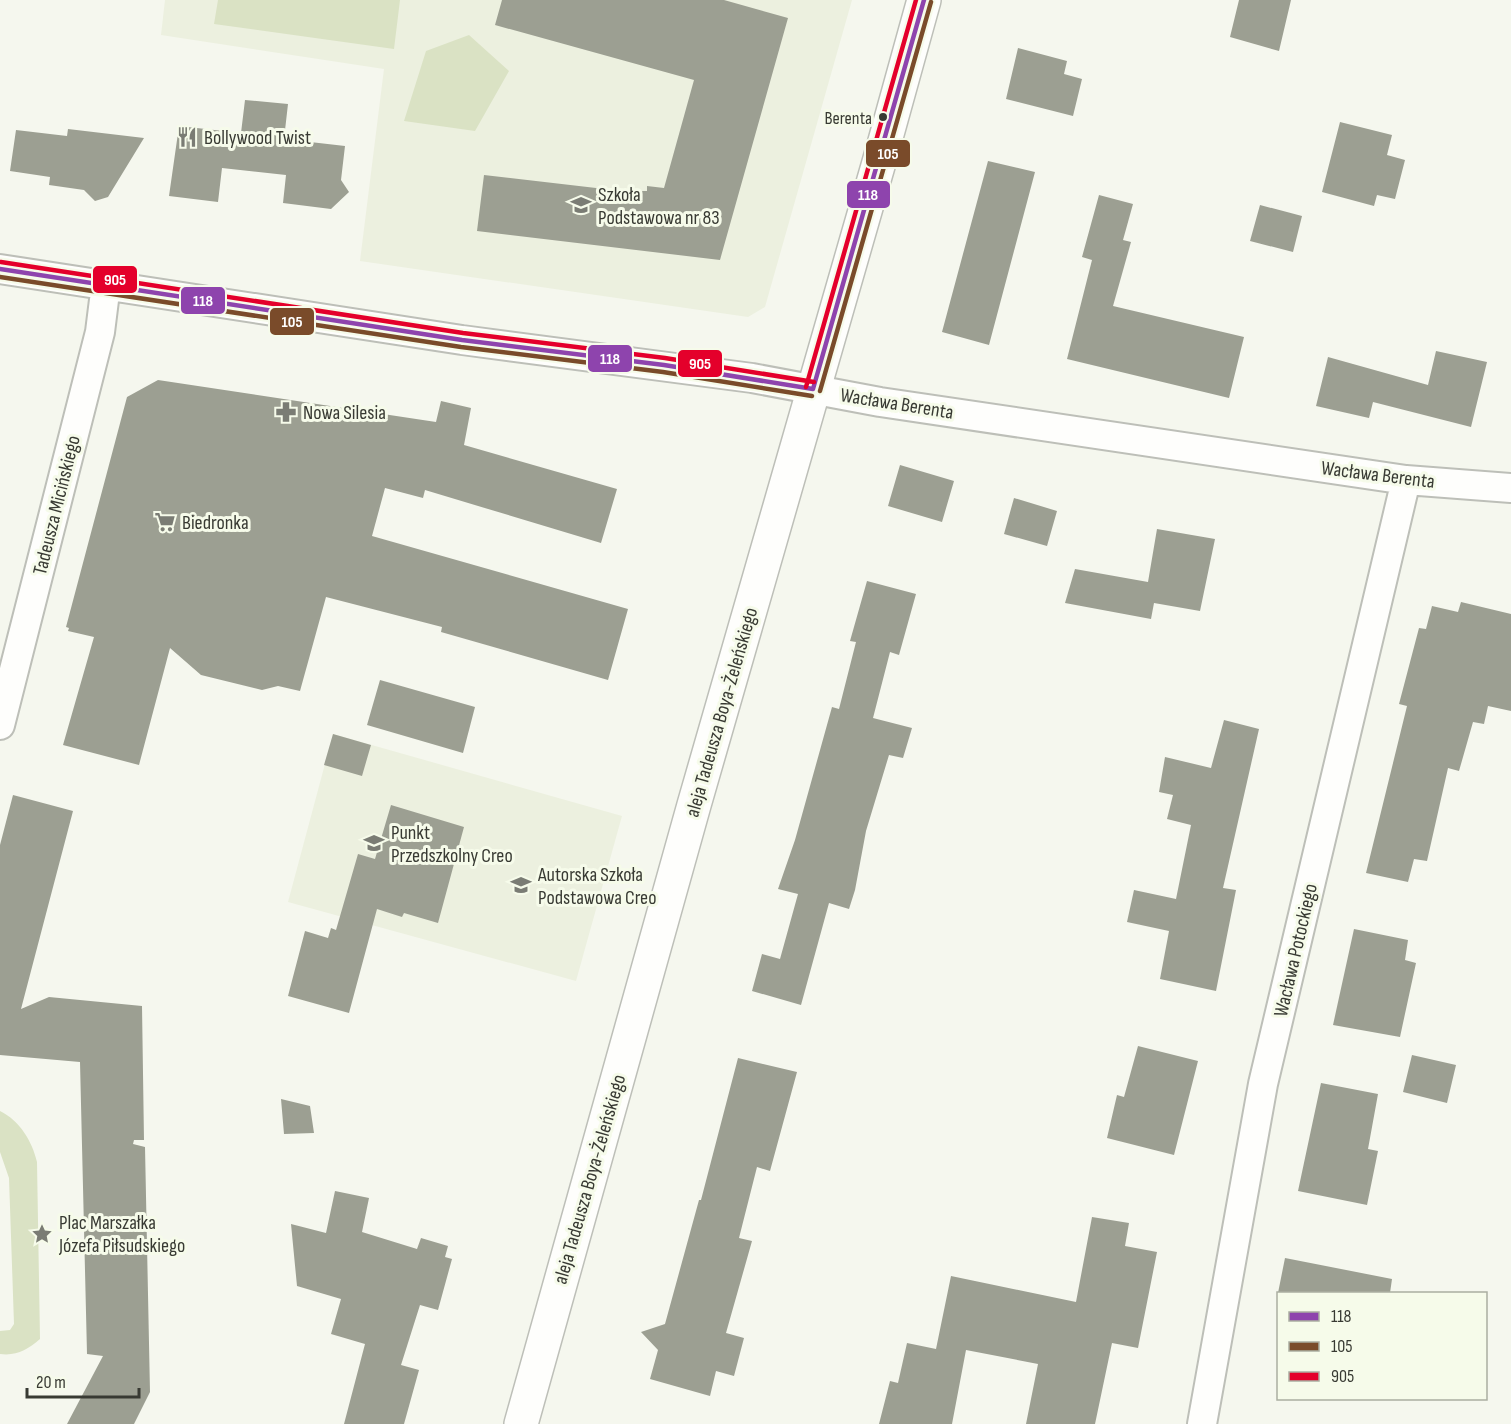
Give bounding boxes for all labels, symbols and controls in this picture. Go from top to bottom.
place label: Berenta [824,108,872,129]
marker: Berenta [877,111,889,123]
restaurant icon: Bollywood Twist [175,125,199,149]
place label: Bollywood Twist [204,126,311,150]
line badge: 105 [865,139,911,168]
text: 105 [878,145,898,164]
line badge: 118 [846,180,891,209]
place label: Szkoła Podstawowa nr 83 [598,183,720,230]
text: 118 [858,186,878,205]
school or university icon: Szkoła Podstawowa nr 83 [569,193,593,217]
line badge: 905 [92,265,138,294]
text: 905 [104,271,126,290]
line badge: 118 [180,286,226,315]
text: 118 [193,292,213,311]
line badge: 105 [269,307,315,336]
text: 105 [282,313,302,332]
line badge: 118 [587,344,633,373]
line badge: 905 [677,349,723,378]
text: 118 [600,350,620,369]
text: 905 [689,355,711,374]
street label: Wacława Berenta [839,383,955,425]
pharmacy icon: Nowa Silesia [274,400,298,424]
place label: Nowa Silesia [303,401,386,425]
street label: Tadeusza Micińskiego [28,433,86,577]
street label: Wacława Berenta [1320,456,1436,494]
supermarket icon: Biedronka [153,510,177,534]
place label: Biedronka [182,511,249,535]
street label: aleja Tadeusza Boya-Żeleńskiego [681,605,763,820]
place label: Punkt Przedszkolny Creo [391,821,513,868]
school or university icon: Punkt Przedszkolny Creo [362,831,386,855]
place label: Autorska Szkoła Podstawowa Creo [537,863,656,910]
school or university icon: Autorska Szkoła Podstawowa Creo [509,873,533,897]
street label: Wacława Potockiego [1269,881,1323,1019]
street label: aleja Tadeusza Boya-Żeleńskiego [549,1072,631,1287]
place label: Plac Marszałka Józefa Piłsudskiego [58,1211,185,1258]
place icon: Plac Marszałka Józefa Piłsudskiego [30,1222,54,1246]
legend [1277,1292,1487,1400]
text: 118 [1331,1306,1352,1327]
text: 105 [1331,1336,1353,1357]
scale bar [27,1361,140,1399]
text: 905 [1331,1366,1354,1387]
text: 20 m [36,1372,66,1393]

